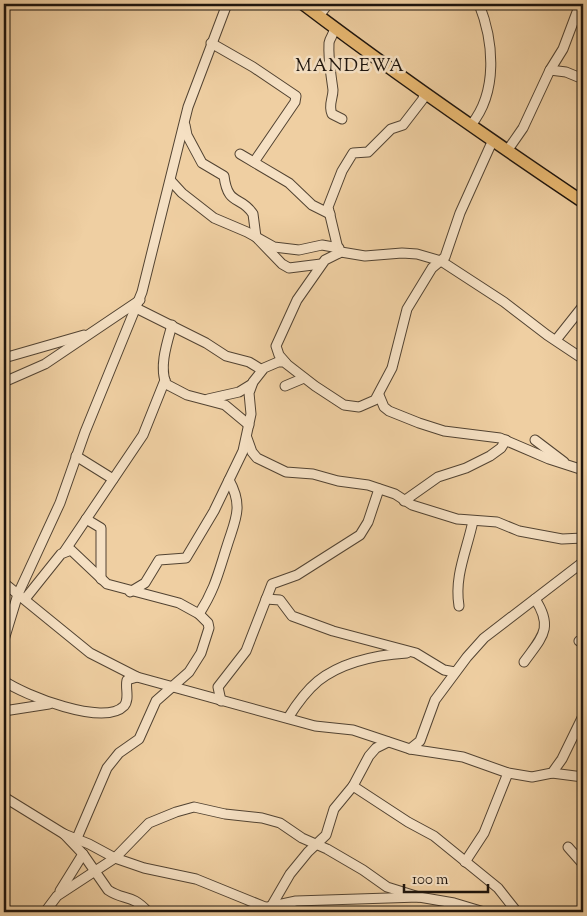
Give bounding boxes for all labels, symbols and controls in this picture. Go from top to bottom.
district label: MANDEWA [295,54,405,80]
scale bar [404,861,488,893]
text: 100 m [412,870,449,891]

